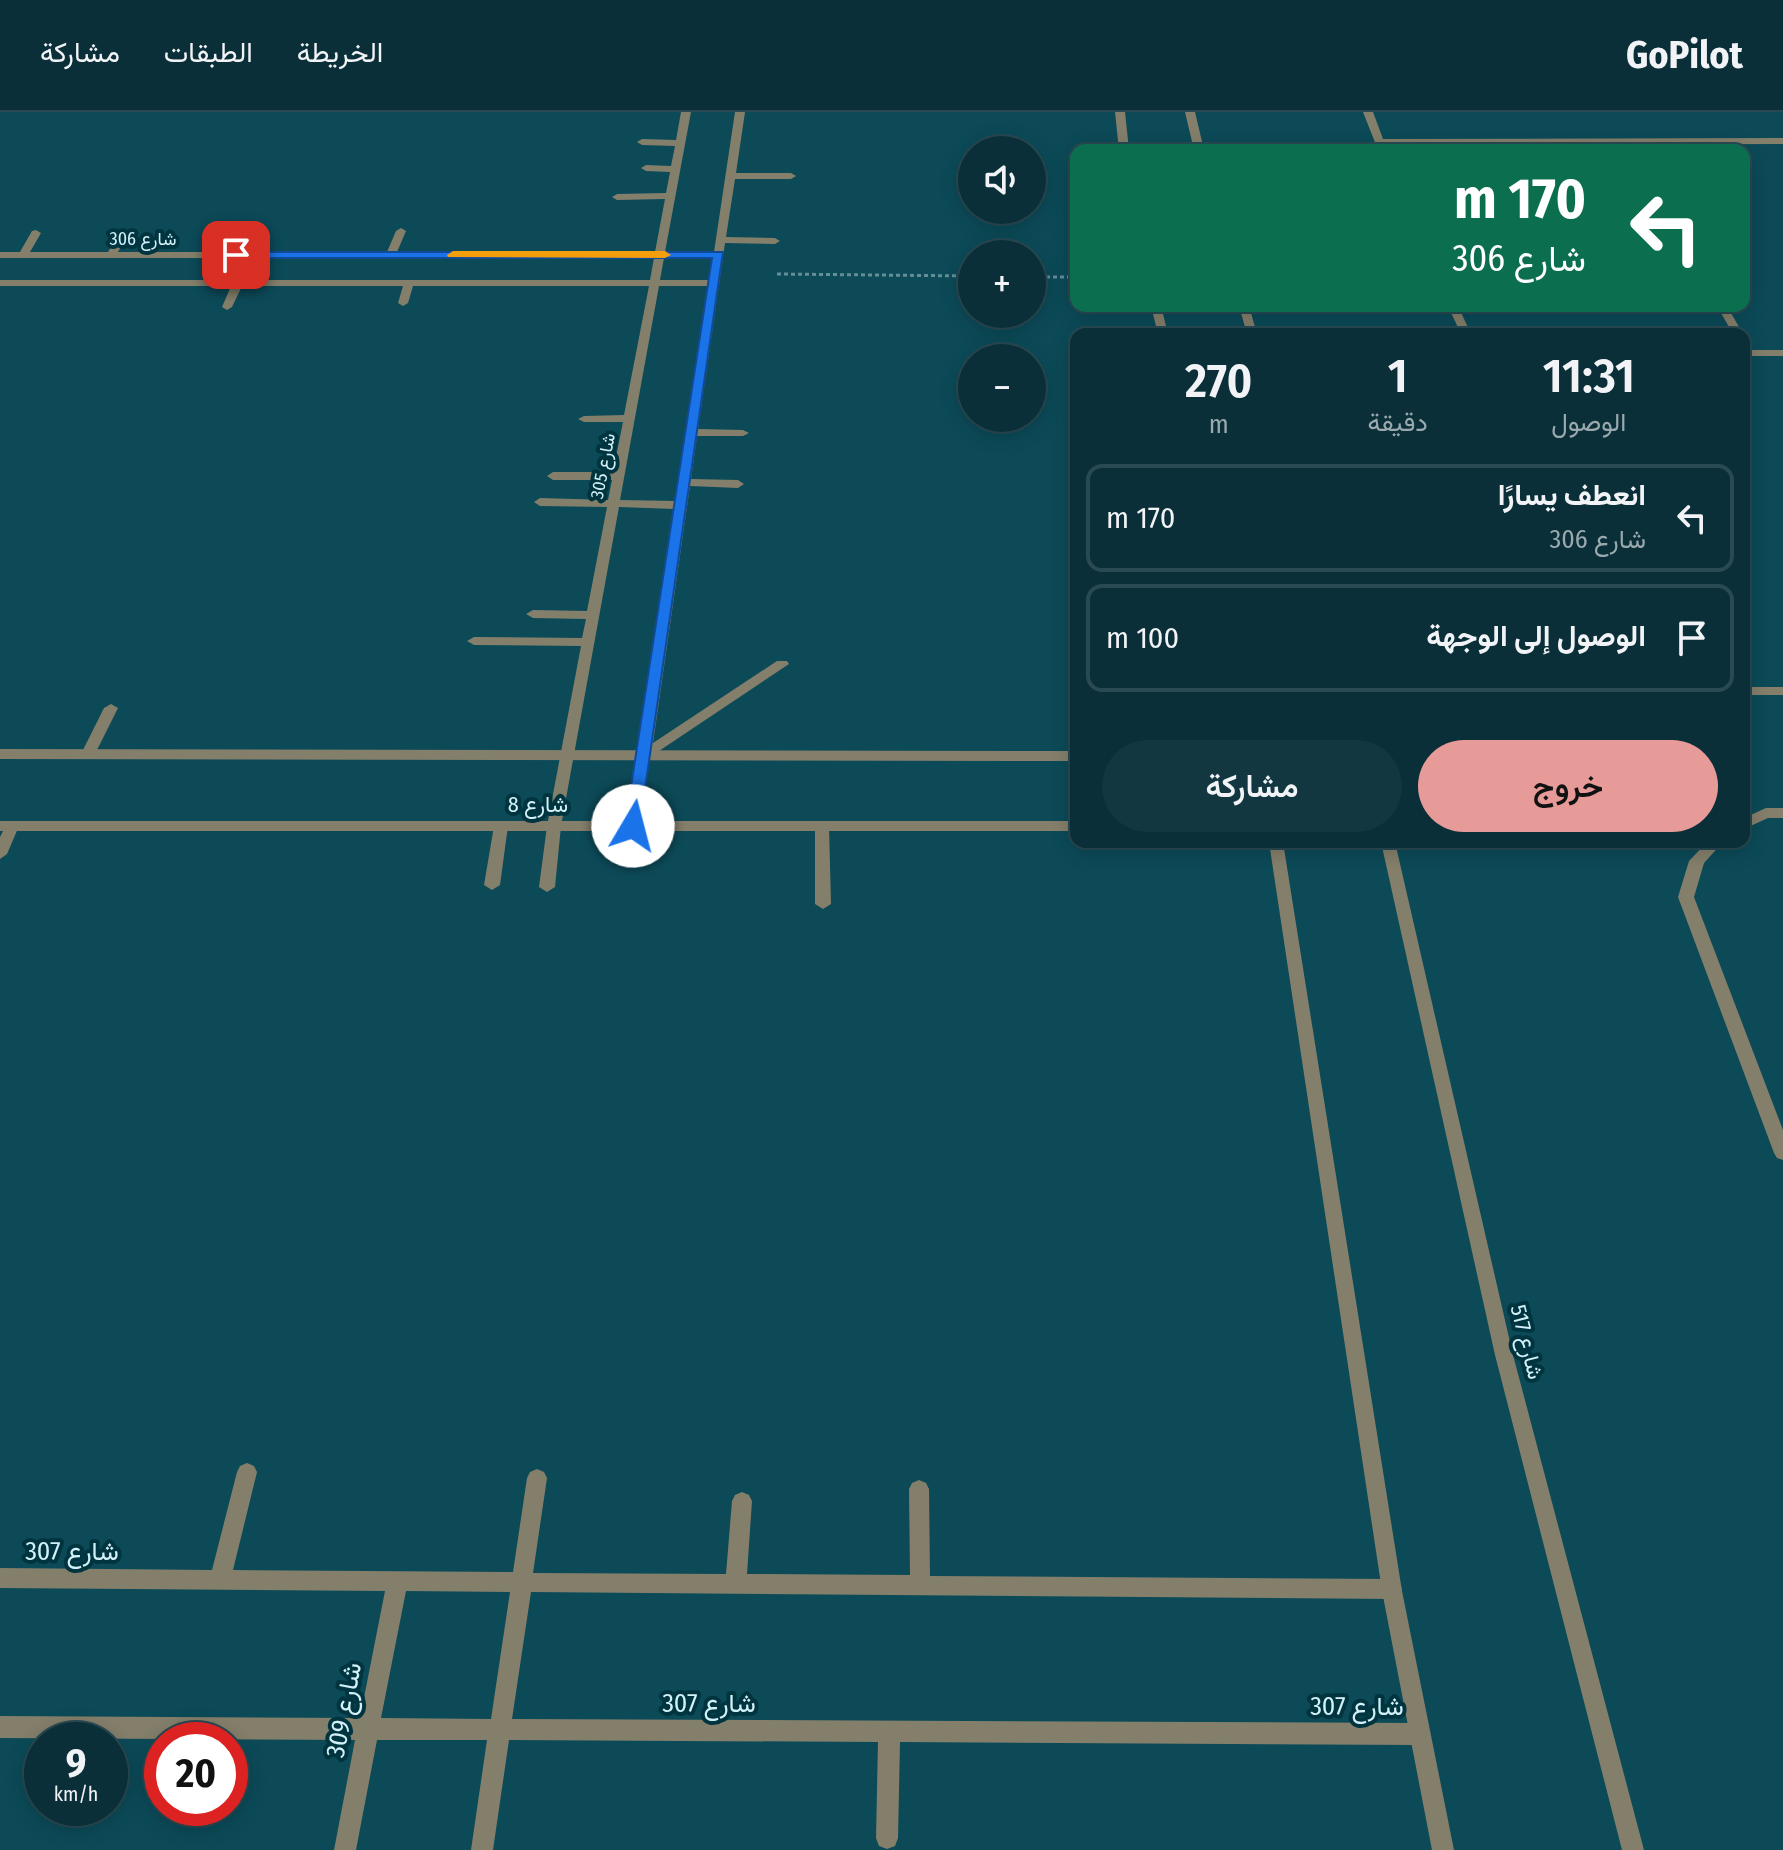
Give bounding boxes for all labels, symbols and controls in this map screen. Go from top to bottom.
text: GoPilot [1626,32,1743,78]
text: مشاركة [40,36,120,69]
text: الطبقات [164,36,253,69]
text: الخريطة [297,36,383,69]
map controls [958,136,1046,432]
button: sound [958,136,1046,224]
text: 170 m [1454,166,1586,233]
icon: left [1614,176,1718,280]
pin [202,221,270,289]
street label: شارع 306 [110,228,176,251]
icon: arrive [214,233,258,277]
text: شارع 306 [1452,237,1586,281]
button: + [958,240,1046,328]
button: − [958,344,1046,432]
text: 1 [1388,347,1408,405]
text: 11:31 [1543,347,1635,405]
text: 270 [1185,352,1252,410]
text: دقيقة [1368,407,1428,438]
text: الوصول [1551,407,1626,438]
text: m [1209,409,1229,440]
street label: شارع 305 [586,431,621,501]
text: انعطف يسارًا [1498,477,1646,513]
icon: left [1670,496,1714,540]
text: 170 m [1106,500,1175,536]
text: شارع 306 [1549,524,1646,555]
icon: arrive [1670,616,1714,660]
text: الوصول إلى الوجهة [1426,618,1646,654]
text: 100 m [1106,620,1179,656]
button: مشاركة [1102,740,1402,832]
button: خروج [1418,740,1718,832]
position arrow [591,784,675,868]
street label: شارع 8 [508,791,568,819]
street label: شارع 517 [1504,1302,1549,1382]
street label: شارع 307 [25,1536,119,1569]
street label: شارع 309 [320,1660,370,1761]
street label: شارع 307 [662,1688,756,1721]
street label: شارع 307 [1310,1691,1404,1724]
speed limit sign: 20 [144,1722,248,1826]
text: 9 [66,1740,86,1788]
text: km/h [54,1782,98,1806]

